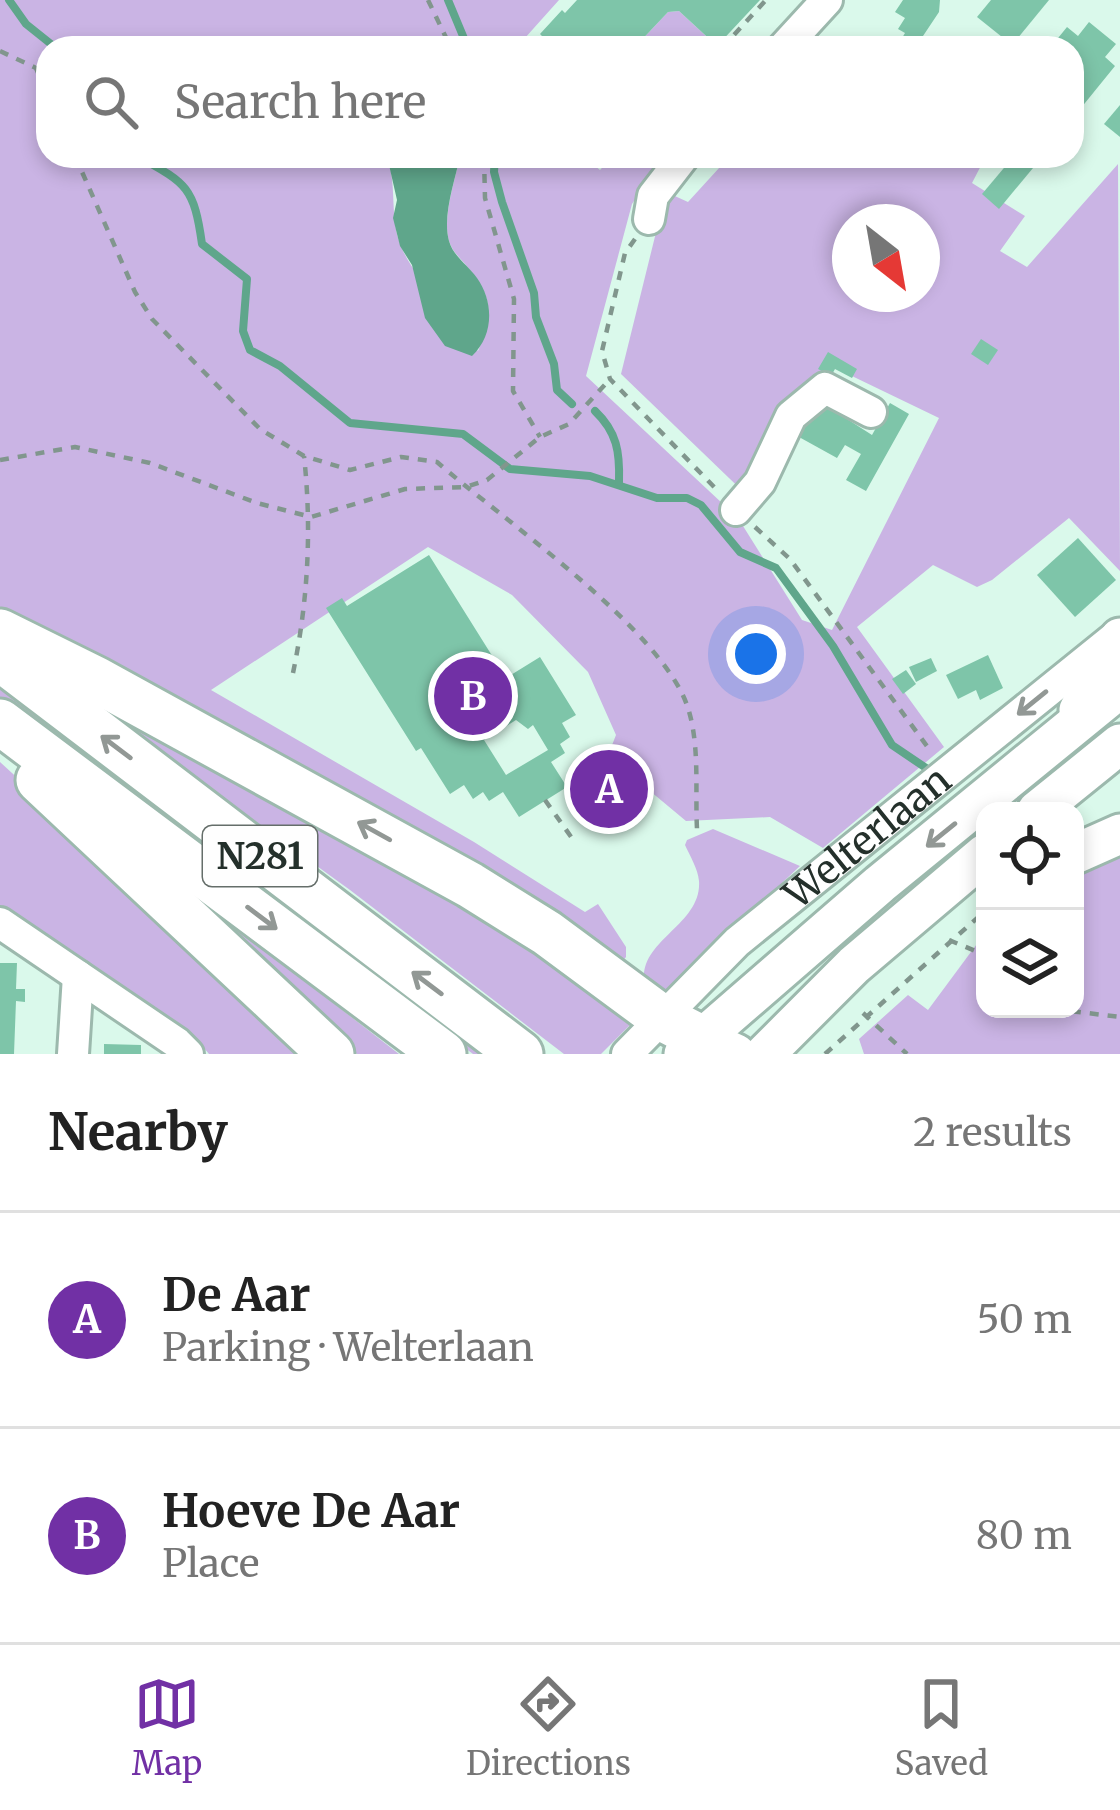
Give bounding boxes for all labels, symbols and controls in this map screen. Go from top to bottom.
search box [36,36,1084,168]
icon: search [78,69,144,135]
text: Search here [174,74,426,130]
north arrow [832,204,940,312]
your location [726,624,786,684]
pin: B [434,651,512,741]
one-way arrow [1016,689,1048,716]
one-way arrow [101,734,133,761]
pin: A [570,744,648,834]
street label: Welterlaan [773,755,960,920]
map controls [976,802,1084,1018]
button: locate [976,802,1084,910]
one-way arrow [357,819,392,843]
one-way arrow [926,821,957,849]
road number: N281 [203,826,317,886]
one-way arrow [245,904,278,930]
button: layers [976,910,1084,1018]
one-way arrow [411,971,443,997]
text: Nearby [48,1100,228,1164]
text: 2 results [913,1108,1072,1157]
text: De Aar [162,1267,311,1323]
text: A [73,1295,101,1344]
text: 50 m [977,1295,1072,1344]
text: Parking · Welterlaan [162,1323,534,1372]
text: Hoeve De Aar [162,1483,460,1539]
text: B [73,1511,101,1560]
text: 80 m [976,1511,1072,1560]
text: Place [162,1539,259,1588]
tab: Map [132,1671,202,1784]
tab: Directions [466,1671,631,1784]
tab: Saved [895,1671,988,1784]

